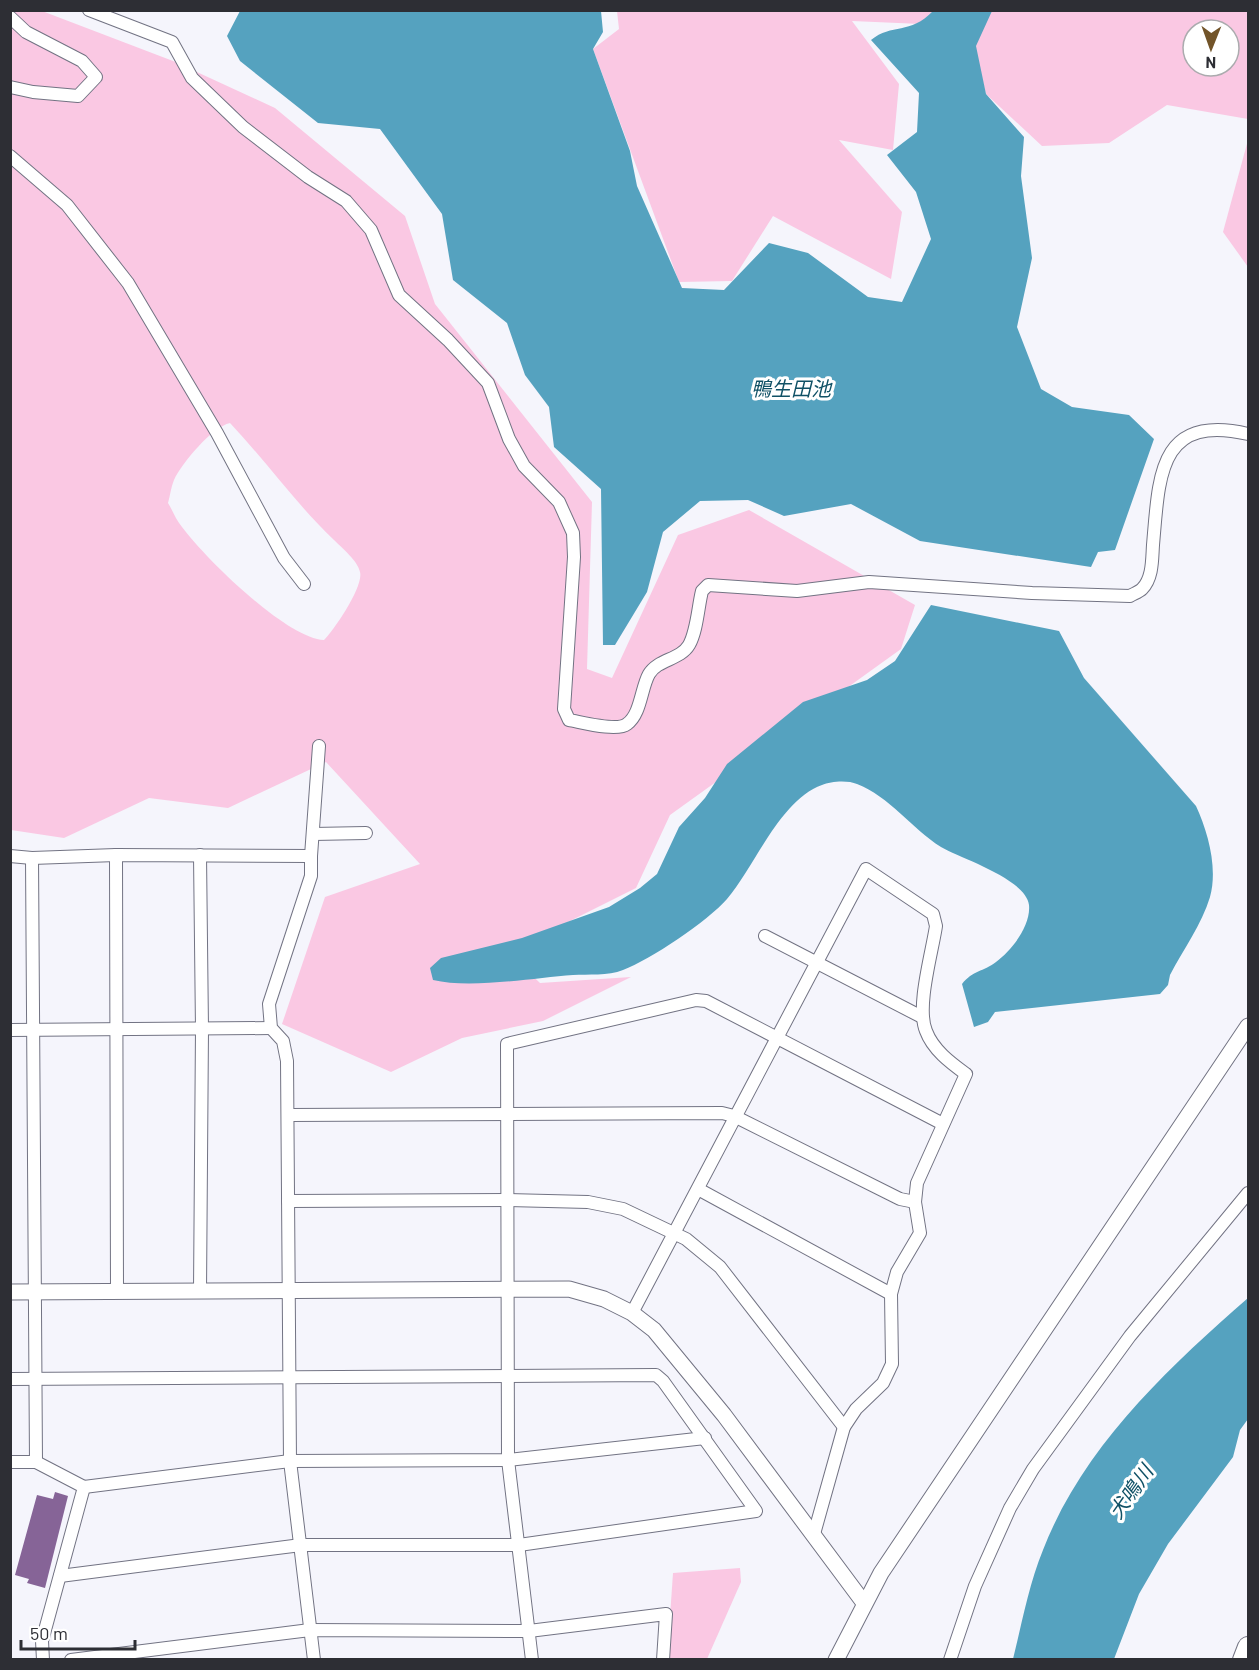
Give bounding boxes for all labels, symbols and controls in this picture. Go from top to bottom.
north arrow [1181,18,1241,78]
text: N [1205,54,1216,73]
water label: 鴨生田池 [751,376,833,400]
water label: 犬鳴川 [1103,1458,1158,1523]
scale bar [21,1613,135,1651]
text: 50 m [30,1622,68,1644]

